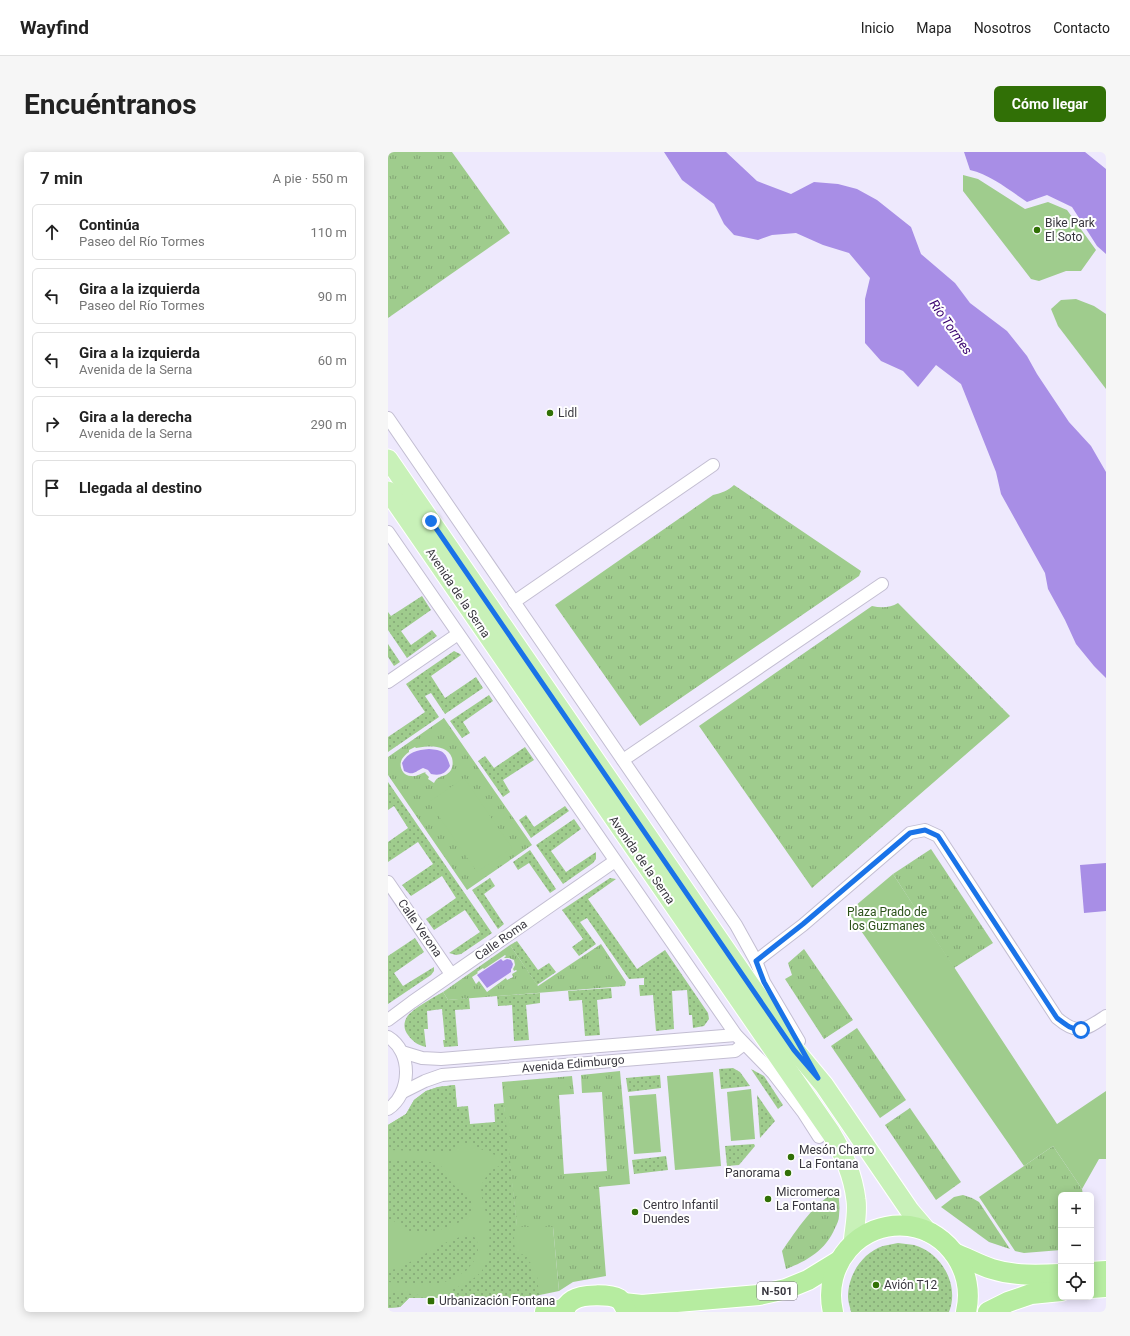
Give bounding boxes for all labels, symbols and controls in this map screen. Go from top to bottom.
text: Wayfind [20,16,89,39]
text: Inicio [861,20,894,36]
text: Mapa [916,20,952,36]
text: Nosotros [974,20,1031,36]
text: Contacto [1053,20,1110,36]
button: Cómo llegar [994,86,1106,122]
text: Encuéntranos [24,88,197,121]
text: 7 min [40,168,83,188]
text: A pie · 550 m [273,171,348,186]
text: Continúa [79,216,140,234]
place label: Bike Park El Soto [1045,216,1096,244]
icon: ahead [41,221,63,243]
text: 110 m [310,225,347,240]
marker: Bike Park El Soto [1032,225,1042,235]
text: Paseo del Río Tormes [79,234,205,249]
text: Gira a la izquierda [79,280,200,298]
icon: left [41,285,63,307]
text: 90 m [318,289,347,304]
water label: Río Tormes [927,297,976,358]
text: Paseo del Río Tormes [79,298,205,313]
text: Gira a la izquierda [79,344,200,362]
icon: left [41,349,63,371]
text: 60 m [318,353,347,368]
text: Avenida de la Serna [79,362,192,377]
place label: Lidl [558,406,577,420]
text: Gira a la derecha [79,408,192,426]
marker: Lidl [545,408,555,418]
icon: right [41,413,63,435]
text: 290 m [310,417,347,432]
text: Avenida de la Serna [79,426,192,441]
icon: arrive [41,477,63,499]
text: Llegada al destino [79,479,202,497]
route end [422,512,440,530]
street label: Avenida de la Serna [423,546,493,640]
street label: Avenida de la Serna [606,813,678,907]
street label: Calle Verona [395,896,445,960]
park label: Plaza Prado de los Guzmanes [847,905,927,933]
street label: Calle Roma [472,917,530,963]
route start [1072,1021,1090,1039]
street label: Avenida Edimburgo [521,1053,625,1075]
place label: Mesón Charro La Fontana [799,1143,874,1171]
marker: Mesón Charro La Fontana [786,1152,796,1162]
place label: Panorama [725,1166,780,1180]
marker: Panorama [783,1168,793,1178]
place label: Micromerca La Fontana [776,1185,840,1213]
map controls [1058,1192,1094,1300]
button: + [1058,1192,1094,1228]
marker: Micromerca La Fontana [763,1194,773,1204]
place label: Centro Infantil Duendes [643,1198,718,1226]
marker: Centro Infantil Duendes [630,1207,640,1217]
button: − [1058,1228,1094,1264]
button: locate [1058,1264,1094,1300]
place label: Avión T12 [884,1278,937,1292]
marker: Avión T12 [871,1280,881,1290]
road number: N-501 [757,1282,797,1300]
place label: Urbanización Fontana [439,1294,555,1308]
marker: Urbanización Fontana [426,1296,436,1306]

